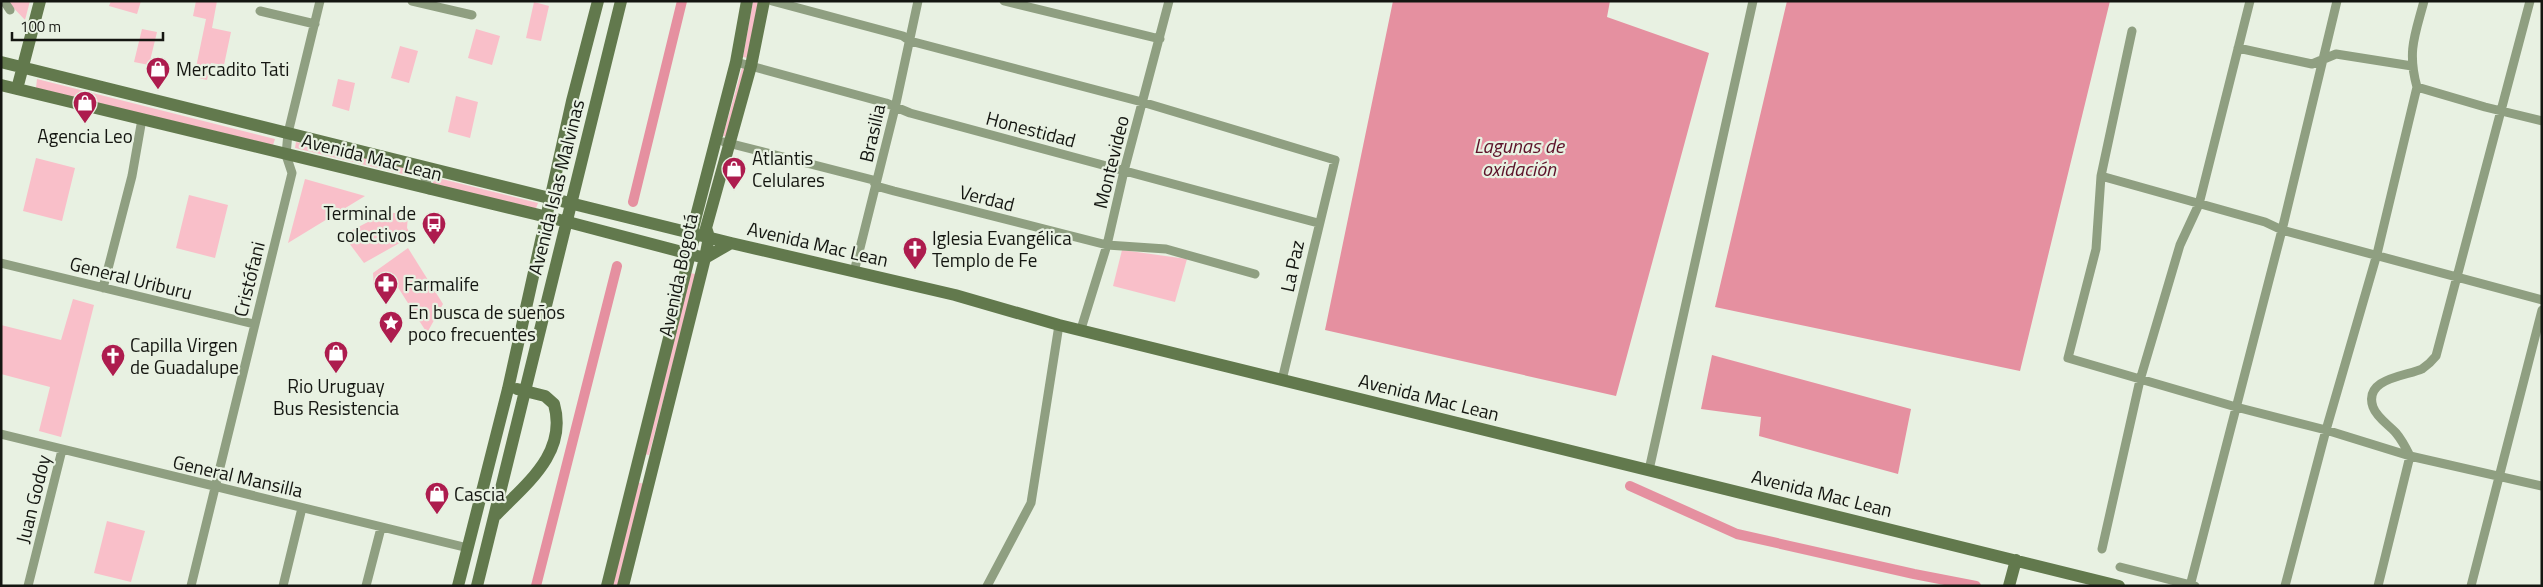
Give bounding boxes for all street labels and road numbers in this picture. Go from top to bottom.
street label: Avenida Islas Malvinas [520,96,591,278]
street label: Brasilia [851,100,892,165]
street label: Honestidad [983,103,1079,154]
street label: Montevideo [1085,112,1136,212]
street label: Avenida Mac Lean [299,125,445,188]
street label: Verdad [956,177,1018,218]
street label: Avenida Bogotá [650,210,705,339]
street label: Avenida Mac Lean [745,213,891,274]
street label: La Paz [1272,237,1311,294]
street label: Cristófani [225,238,272,320]
street label: General Uriburu [67,248,196,307]
street label: Avenida Mac Lean [1356,365,1502,428]
street label: General Mansilla [170,446,307,505]
street label: Juan Godoy [8,452,58,546]
street label: Avenida Mac Lean [1749,461,1895,524]

